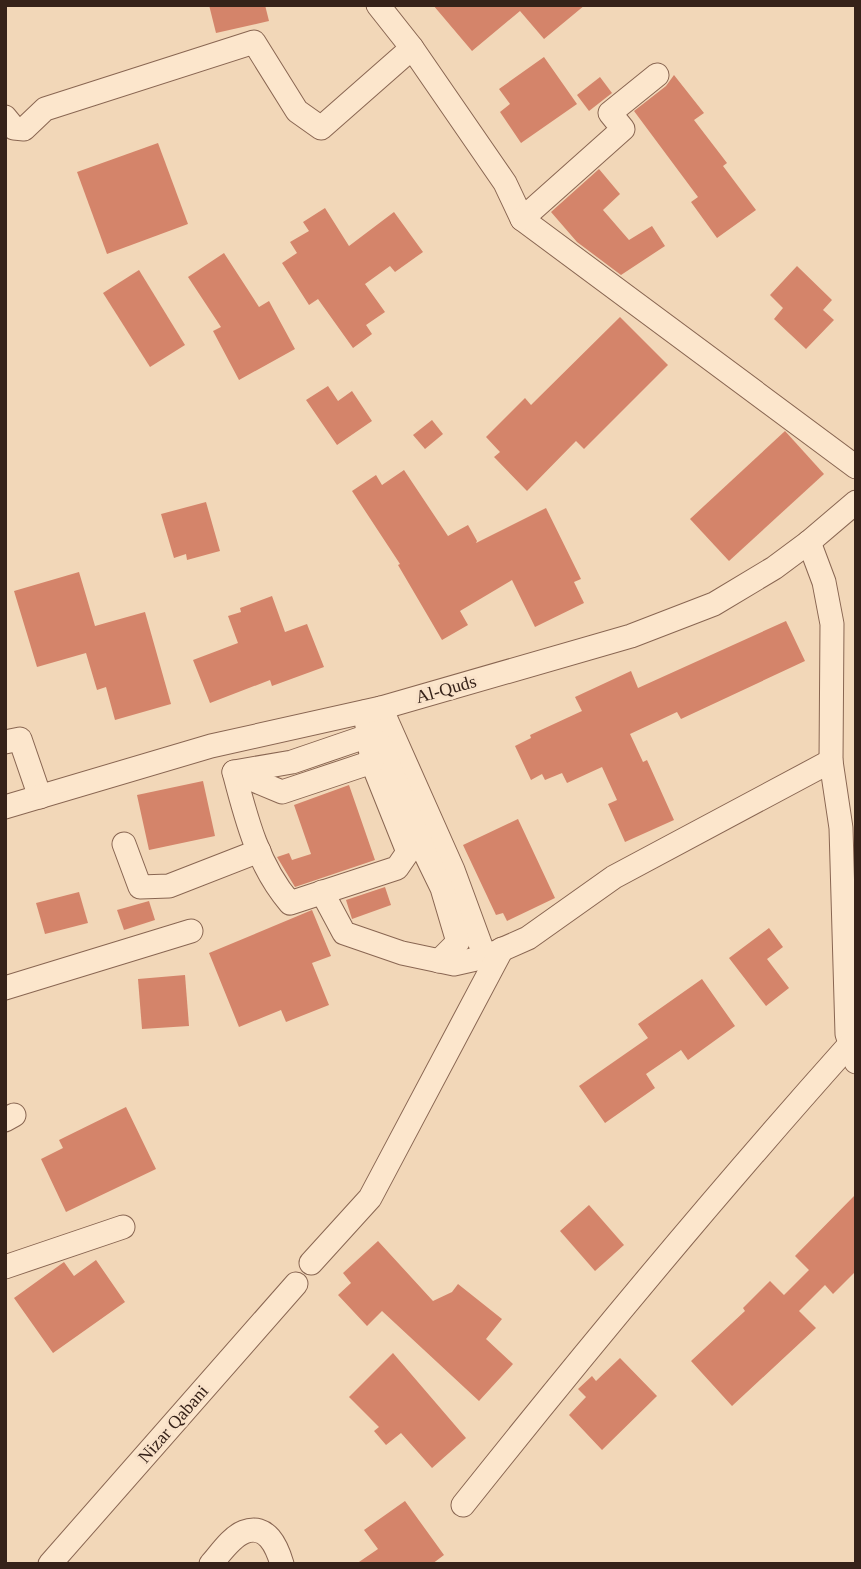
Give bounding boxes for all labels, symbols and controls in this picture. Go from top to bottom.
street label: Al-Quds [413,671,479,707]
street label: Nizar Qabani [134,1381,212,1467]

